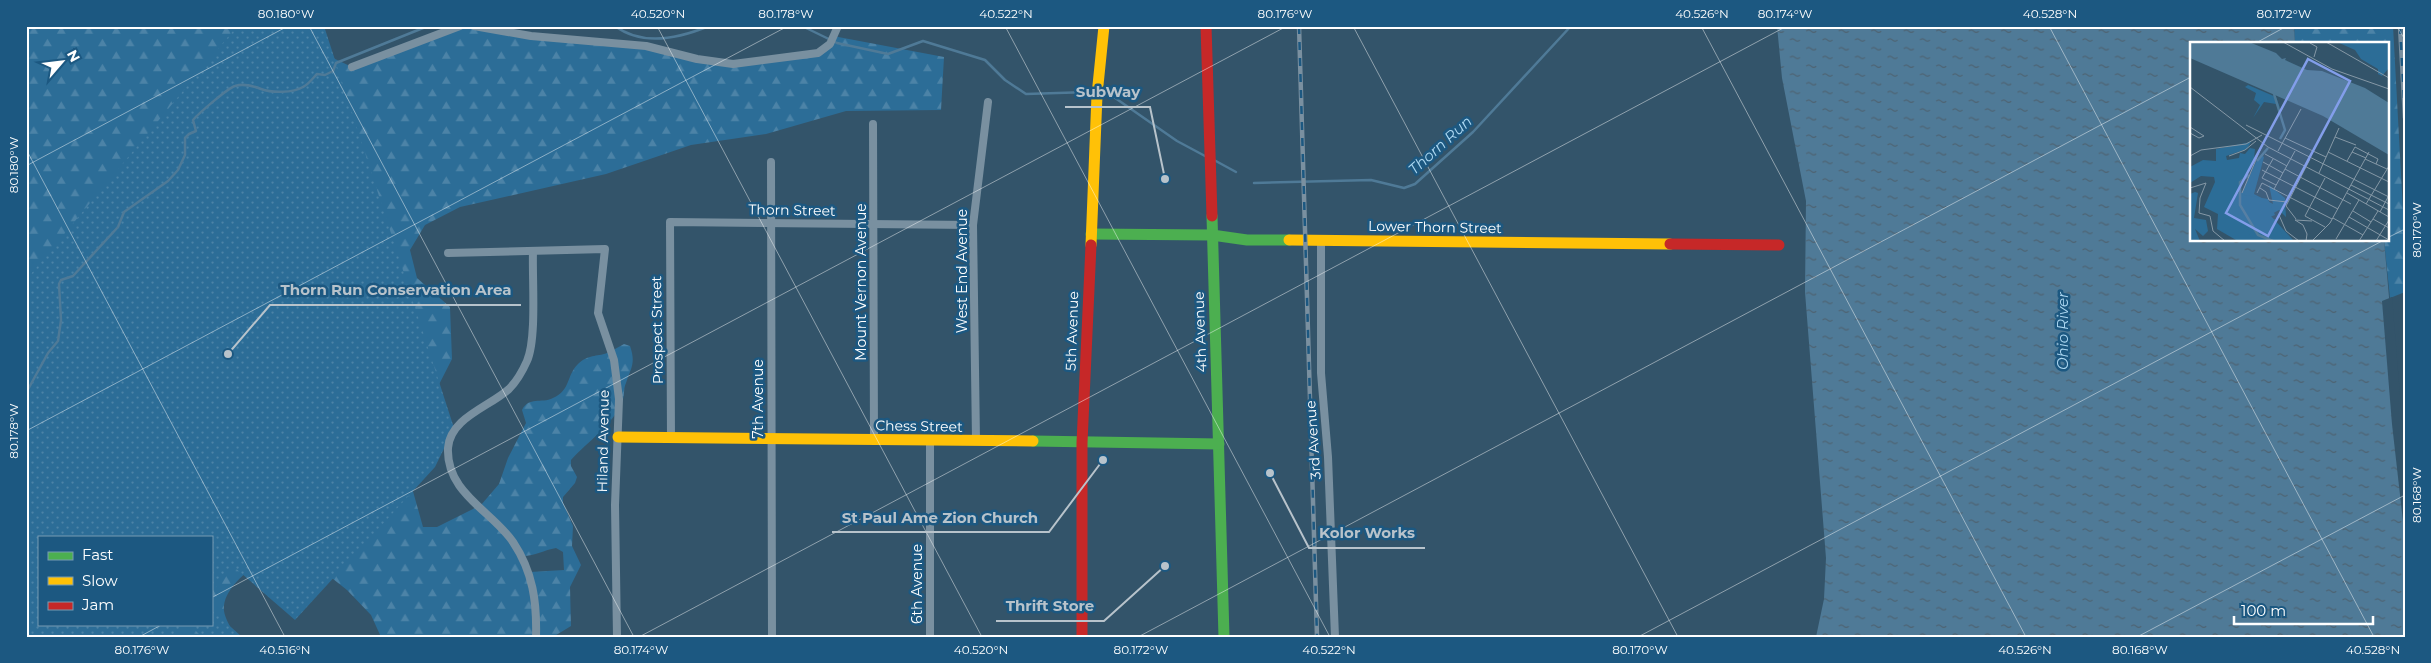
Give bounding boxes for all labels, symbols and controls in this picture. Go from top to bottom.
text: 80.180°W [258,6,314,21]
text: 40.520°N [631,6,685,21]
text: 80.178°W [758,6,814,21]
text: 40.522°N [979,6,1033,21]
text: 80.176°W [1258,6,1312,21]
text: 40.526°N [1675,6,1729,21]
text: 80.174°W [1758,6,1812,21]
text: 40.528°N [2023,6,2077,21]
text: 80.172°W [2257,6,2311,21]
north arrow [38,38,88,88]
inset map [2190,42,2388,241]
text: N [63,47,84,65]
callout: SubWay [1065,77,1150,107]
text: SubWay [1076,82,1141,101]
water label: Thorn Run [1404,111,1476,179]
text: 80.180°W [6,137,21,193]
street label: Thorn Street [748,200,836,220]
text: 80.170°W [2409,202,2424,258]
street label: Mount Vernon Avenue [852,203,870,361]
street label: West End Avenue [953,209,971,333]
street label: Lower Thorn Street [1368,217,1502,237]
callout: Thorn Run Conservation Area [270,275,521,305]
street label: Prospect Street [647,275,667,384]
text: Thorn Run Conservation Area [280,280,512,299]
street label: 5th Avenue [1062,291,1082,371]
street label: 4th Avenue [1190,291,1210,373]
water label: Ohio River [2053,291,2072,370]
street label: 7th Avenue [749,359,767,439]
street label: Hiland Avenue [593,390,613,492]
street label: 3rd Avenue [1301,400,1325,480]
text: 80.178°W [6,403,21,459]
street label: Chess Street [875,416,963,436]
text: 80.168°W [2409,467,2424,523]
callout: St Paul Ame Zion Church [832,502,1049,532]
text: St Paul Ame Zion Church [842,508,1038,527]
callout: Kolor Works [1309,518,1425,548]
text: Kolor Works [1319,523,1415,542]
legend [38,536,212,626]
street label: 6th Avenue [908,544,926,624]
text: Fast [82,545,113,564]
text: Slow [82,571,118,590]
callout: Thrift Store [996,591,1104,621]
scale bar [2234,593,2372,625]
text: Jam [81,595,114,614]
text: Thrift Store [1006,596,1094,615]
text: 100 m [2241,601,2286,620]
text: 80.176°W [115,642,169,657]
text: 40.516°N [259,642,311,657]
text: 80.174°W [614,642,668,657]
text: 40.520°N [954,642,1008,657]
text: 80.172°W [1114,642,1168,657]
text: 40.522°N [1302,642,1356,657]
text: 80.170°W [1612,642,1668,657]
text: 40.526°N [1998,642,2052,657]
text: 80.168°W [2112,642,2168,657]
text: 40.528°N [2346,642,2400,657]

